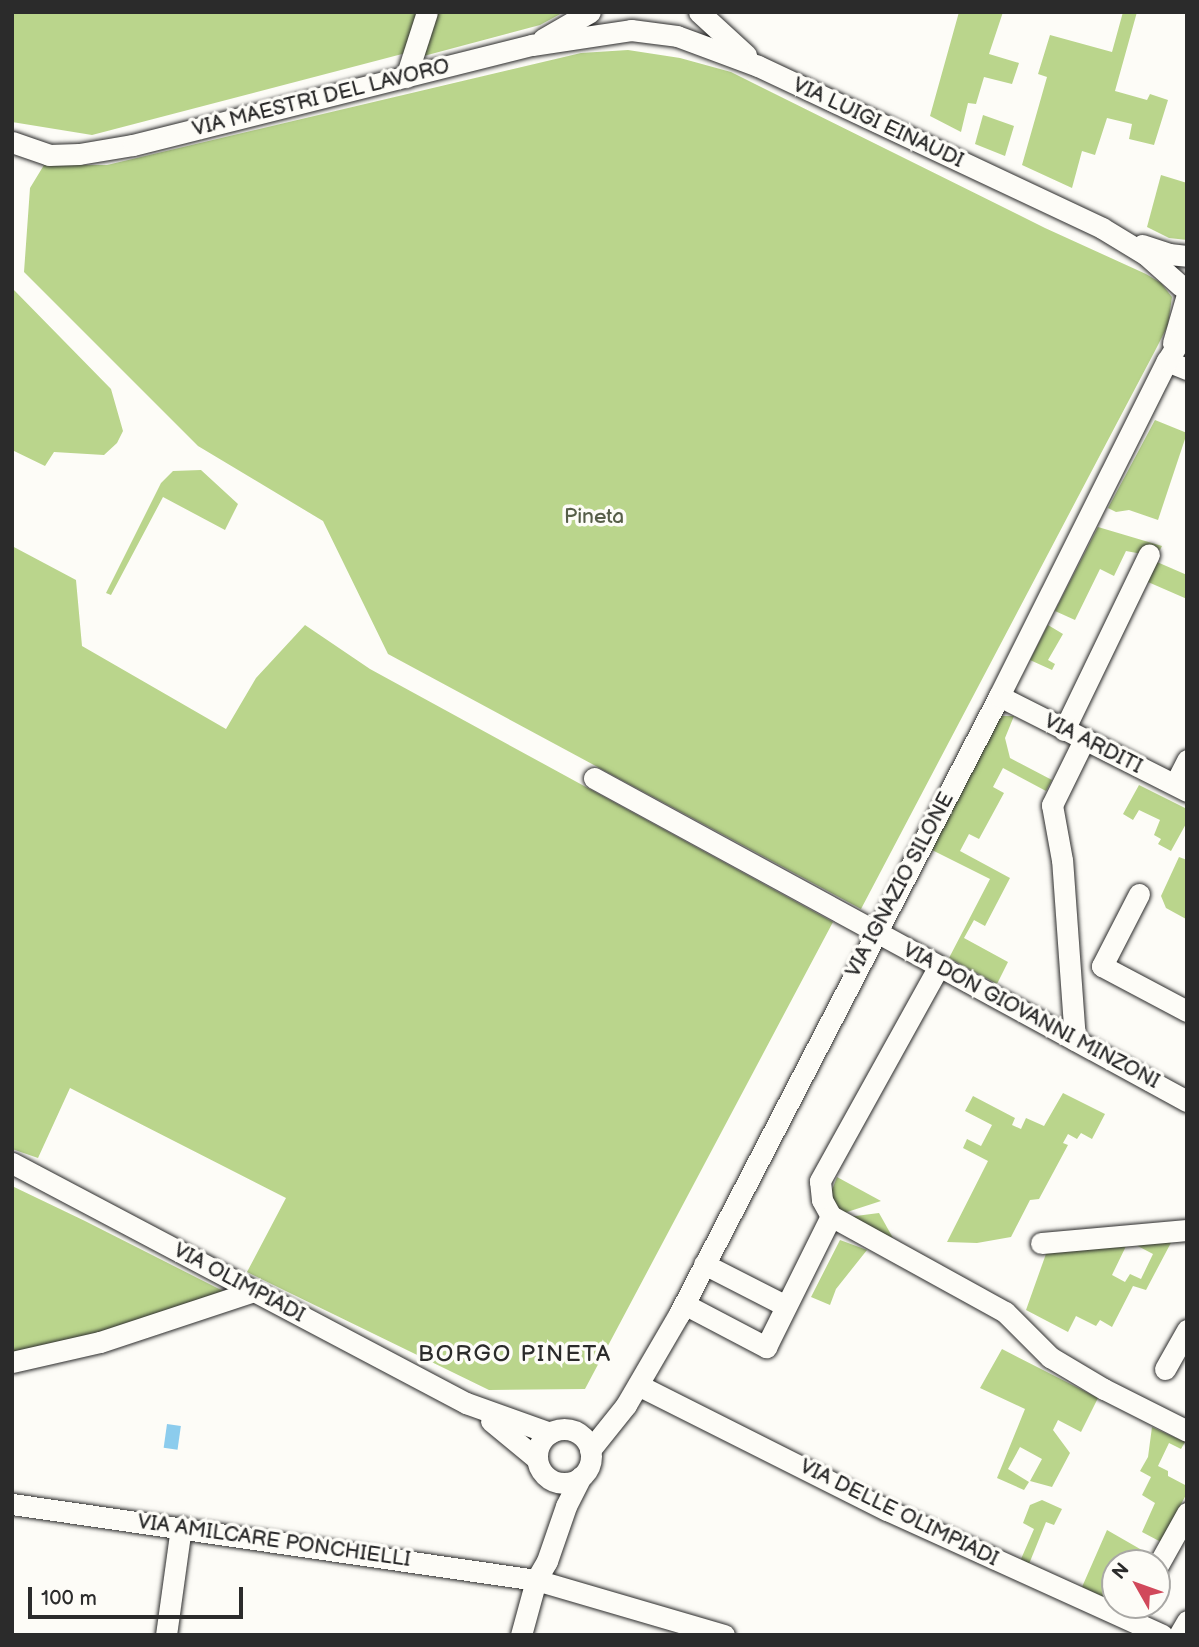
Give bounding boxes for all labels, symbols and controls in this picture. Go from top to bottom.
street label: VIA MAESTRI DEL LAVORO [190,54,452,142]
street label: VIA LUIGI EINAUDI [789,72,967,174]
park label: Pineta [564,504,624,530]
street label: VIA ARDITI [1040,709,1146,779]
street label: VIA IGNAZIO SILONE [840,788,960,982]
street label: VIA DON GIOVANNI MINZONI [898,938,1164,1094]
street label: VIA OLIMPIADI [169,1238,309,1328]
district label: BORGO PINETA [419,1340,611,1368]
street label: VIA DELLE OLIMPIADI [796,1454,1002,1572]
street label: VIA AMILCARE PONCHIELLI [136,1509,412,1573]
north arrow [1101,1549,1171,1619]
text: N [1108,1559,1134,1584]
scale bar [32,1574,247,1618]
text: 100 m [41,1586,97,1611]

